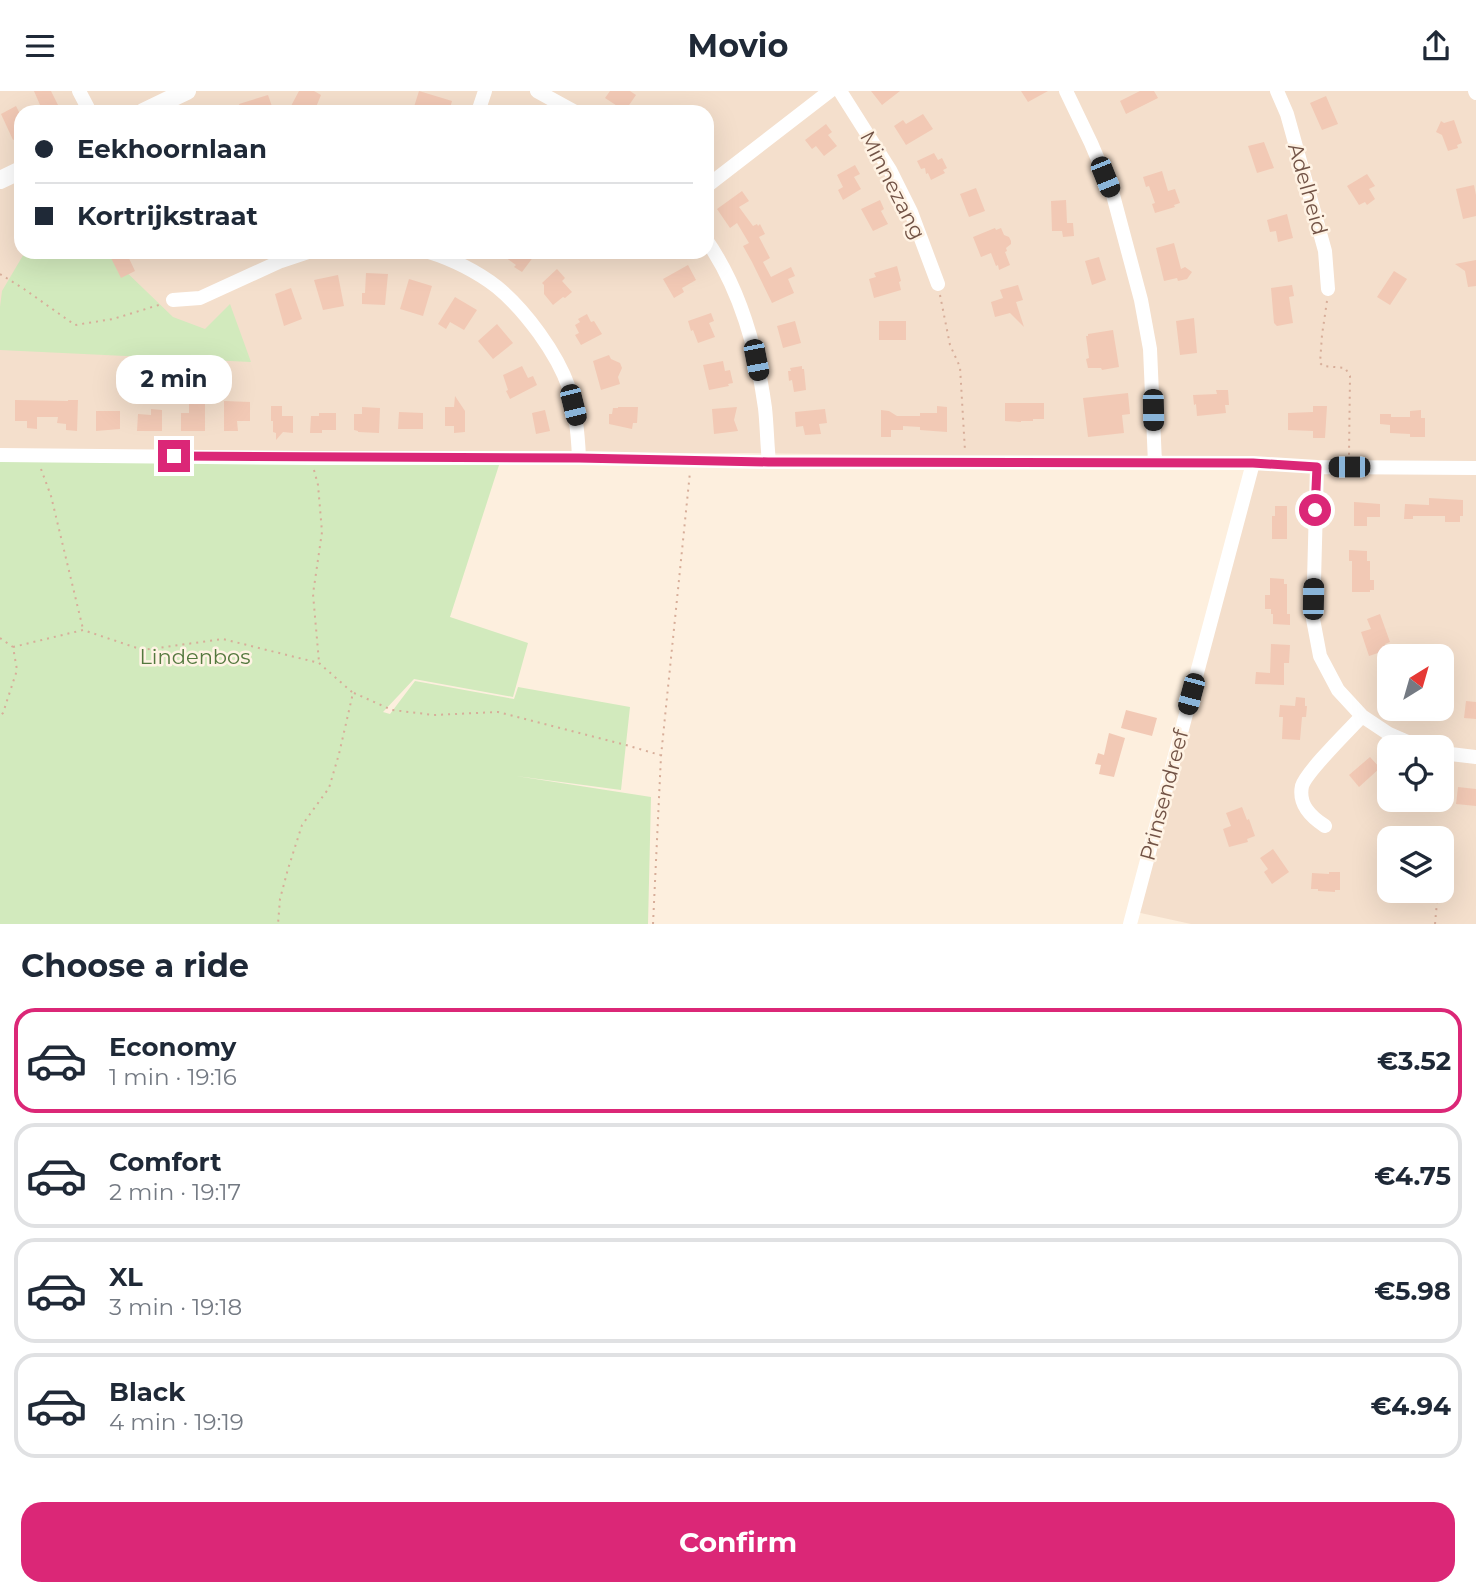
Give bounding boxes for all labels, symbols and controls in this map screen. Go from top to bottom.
text: Movio [688,26,788,65]
icon: menu [21,27,59,65]
icon: share [1417,27,1455,65]
street label: Minnezang [855,127,931,243]
text: Eekhoornlaan [77,133,267,165]
street label: Adelheid [1283,140,1333,238]
car [1088,154,1123,200]
text: Kortrijkstraat [77,200,258,232]
car [742,337,771,383]
callout: 2 min [116,355,232,403]
text: 2 min [140,365,208,393]
car [558,382,589,428]
car [1143,389,1164,431]
route end [158,440,190,472]
car [1329,457,1371,478]
route start [1299,494,1331,526]
car [1303,578,1324,620]
park label: Lindenbos [140,644,251,669]
north arrow [1377,644,1454,721]
map controls [1377,644,1454,903]
car [1176,671,1207,717]
street label: Prinsendreef [1134,726,1194,863]
button: locate [1377,735,1454,812]
button: layers [1377,826,1454,903]
text: Choose a ride [21,946,249,985]
icon: car [25,1029,88,1092]
text: Economy [109,1031,236,1063]
text: €3.52 [1377,1045,1451,1077]
text: 1 min · 19:16 [109,1063,237,1091]
icon: car [25,1144,88,1207]
text: Comfort [109,1146,221,1178]
text: €4.75 [1374,1160,1451,1192]
text: 2 min · 19:17 [109,1178,241,1206]
icon: car [25,1259,88,1322]
text: XL [109,1261,143,1293]
text: €5.98 [1374,1275,1451,1307]
text: 3 min · 19:18 [109,1293,242,1321]
icon: car [25,1374,88,1437]
text: Black [109,1376,185,1408]
text: €4.94 [1371,1390,1451,1422]
text: 4 min · 19:19 [109,1408,244,1436]
button: Confirm [21,1502,1455,1582]

